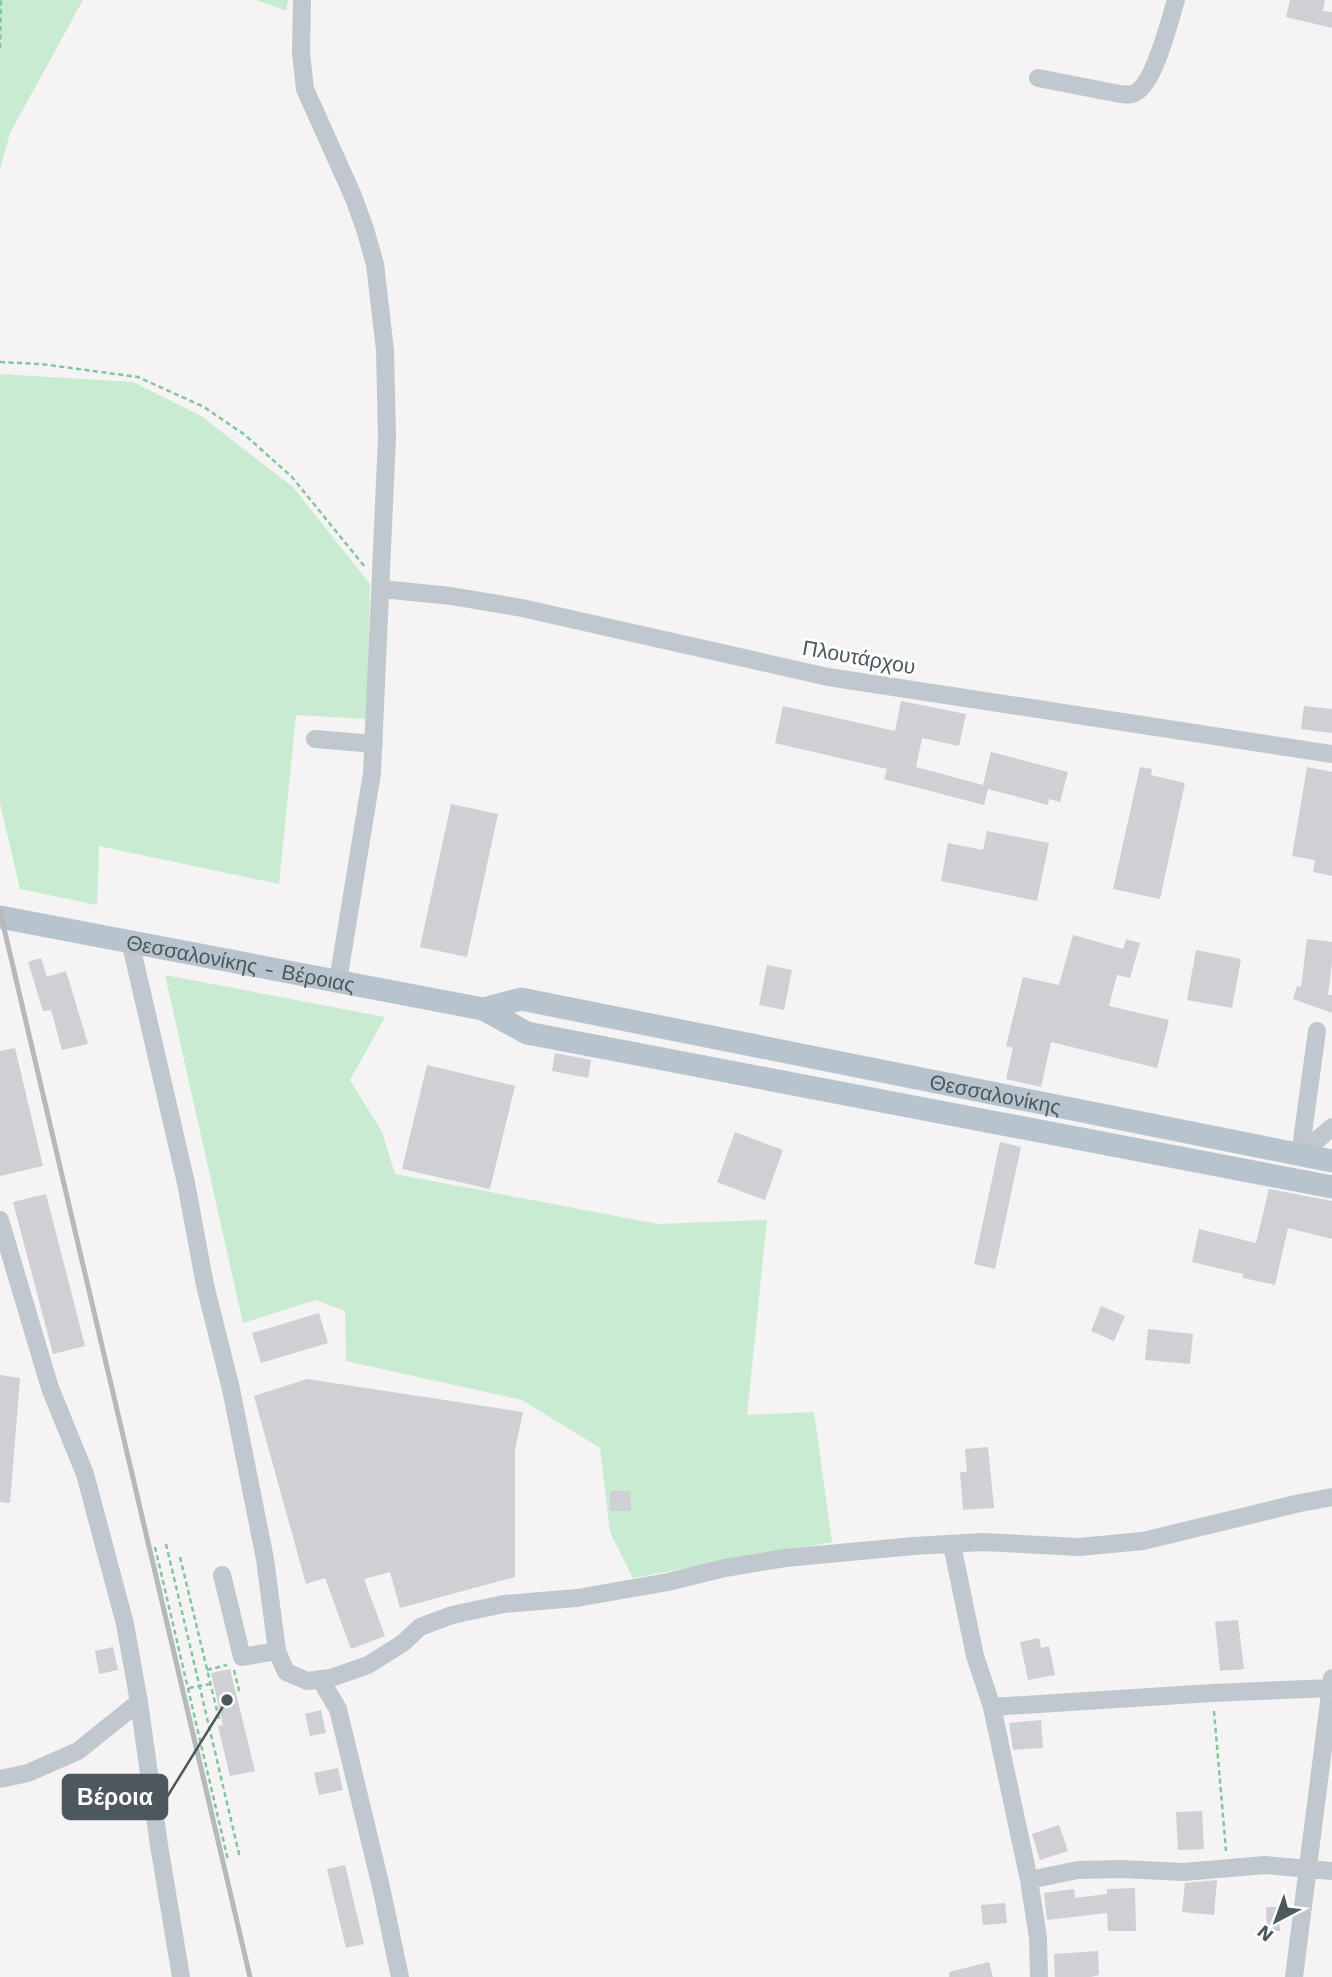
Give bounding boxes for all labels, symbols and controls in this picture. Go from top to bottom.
street label: Πλουτάρχου [801,635,917,679]
street label: Θεσσαλονίκης - Βέροιας [124,929,357,997]
street label: Θεσσαλονίκης [928,1068,1063,1119]
callout: Βέροια [63,1775,167,1819]
text: Βέροια [77,1784,153,1811]
north arrow [1241,1886,1311,1956]
text: N [1252,1920,1278,1947]

